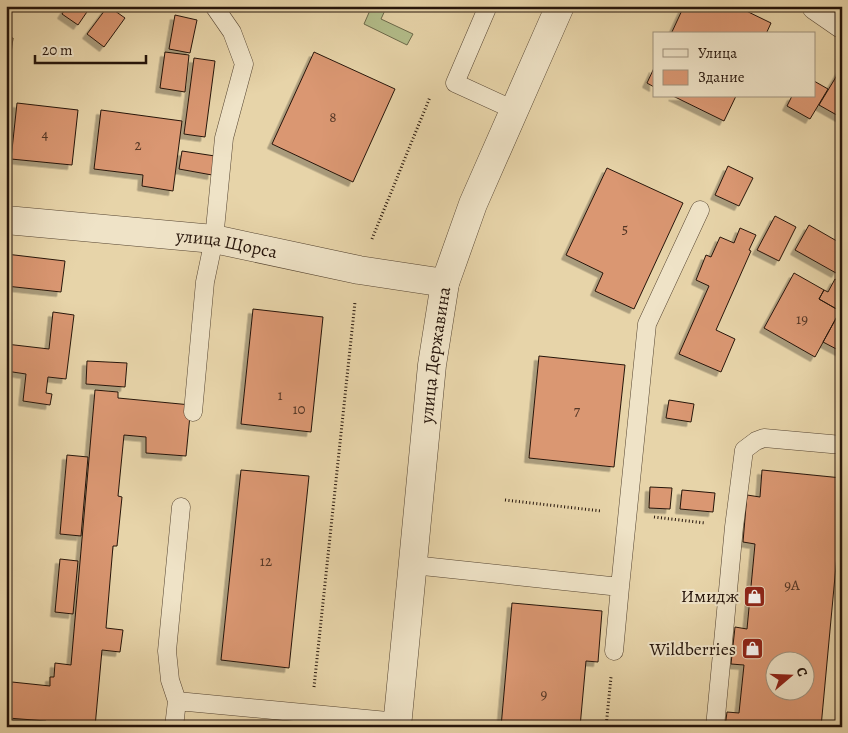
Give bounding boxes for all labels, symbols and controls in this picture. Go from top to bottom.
scale bar [35,32,146,64]
legend [653,32,816,98]
text: 20 m [42,40,73,60]
text: Улица [698,43,737,63]
text: Здание [698,67,745,87]
house number: 8 [329,107,337,127]
house number: 4 [42,124,49,144]
house number: 2 [134,135,142,155]
house number: 5 [622,219,628,239]
street label: улица Щорса [174,223,280,264]
street label: улица Державина [414,284,456,425]
house number: 19 [796,309,808,329]
house number: 1 [277,385,283,405]
house number: 10 [292,399,306,419]
house number: 7 [574,401,581,421]
house number: 12 [260,551,272,571]
house number: 9А [784,575,800,595]
place label: Имидж [681,584,739,608]
shop icon: Имидж [743,584,767,608]
place label: Wildberries [648,637,736,661]
shop icon: Wildberries [740,637,764,661]
north arrow [766,650,816,700]
text: С [791,665,812,679]
house number: 9 [541,684,548,704]

